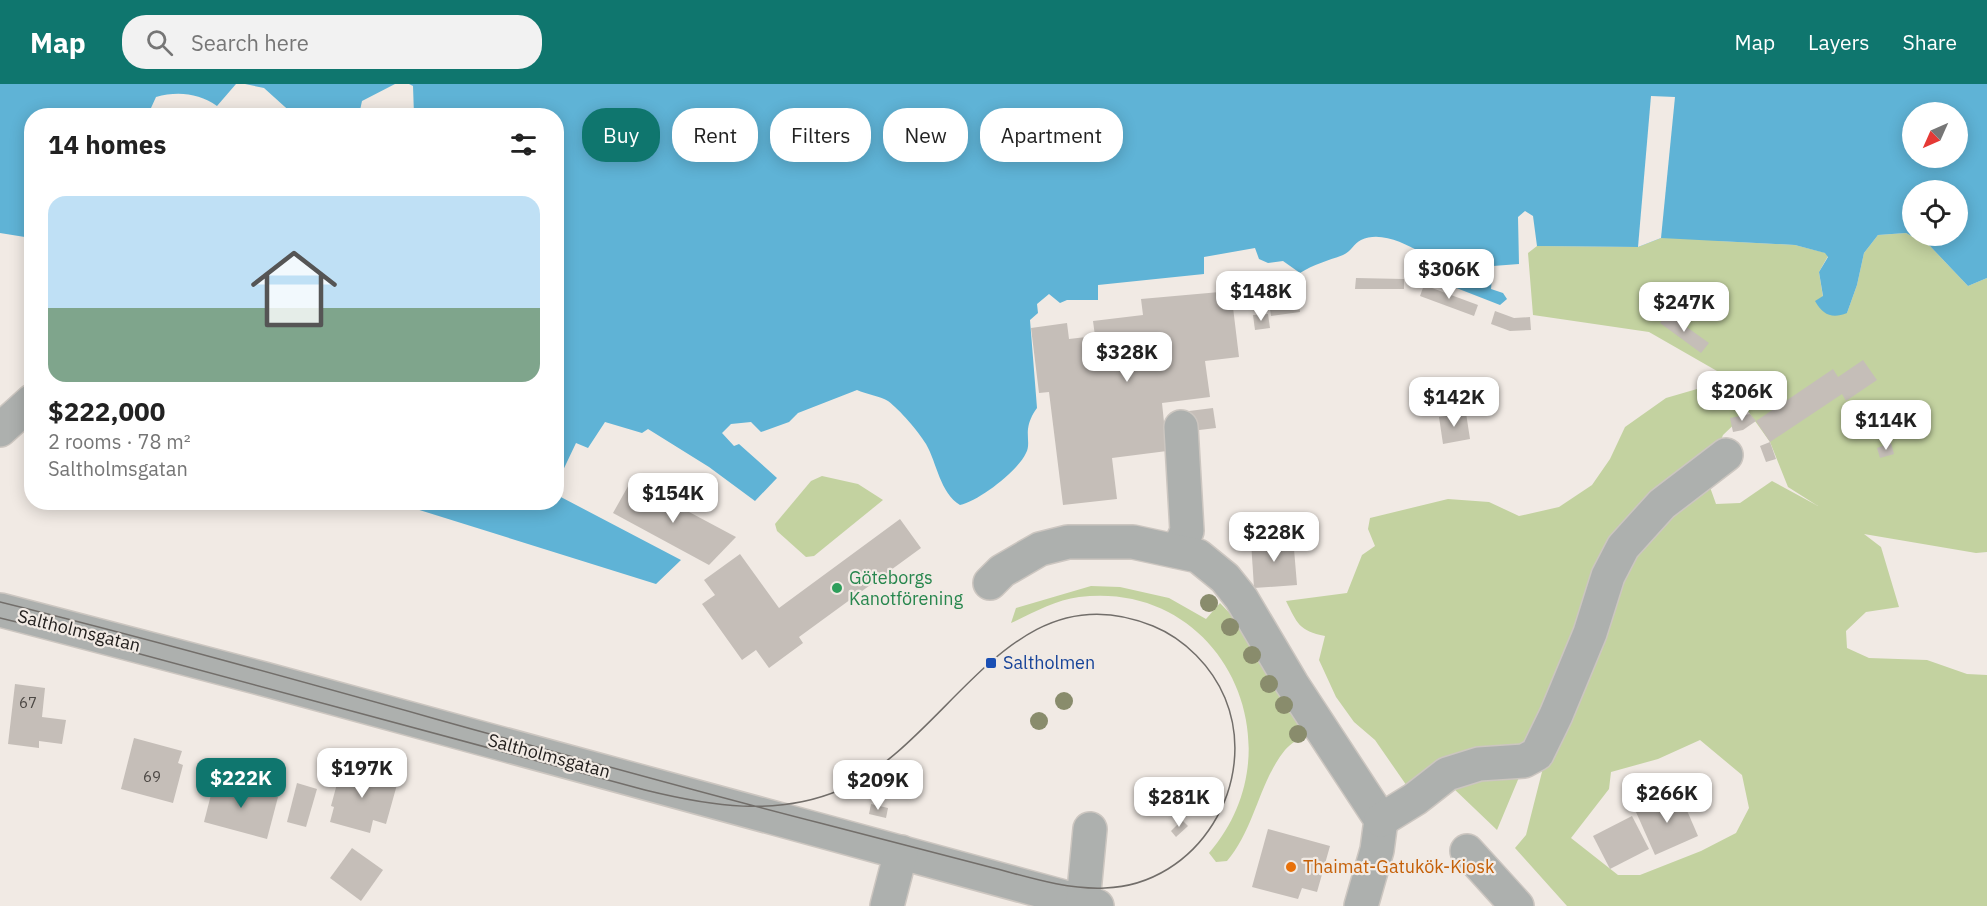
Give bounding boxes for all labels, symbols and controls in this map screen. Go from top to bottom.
search box [122,15,542,69]
text: Map [30,24,86,61]
icon: search [143,26,176,59]
text: Search here [191,28,309,57]
text: Map [1735,28,1775,56]
text: Layers [1808,28,1870,56]
text: Share [1903,28,1957,56]
north arrow [1902,102,1968,168]
map controls [1902,102,1968,246]
chip: Buy [582,108,660,162]
chip: Rent [672,108,758,162]
chip: Filters [770,108,871,162]
chip: New [883,108,968,162]
chip: Apartment [980,108,1123,162]
text: 14 homes [48,127,166,161]
icon: filters [507,128,540,161]
button: locate [1902,180,1968,246]
icon: home [240,235,348,343]
pin: $306K [1407,249,1491,300]
text: $306K [1418,255,1480,282]
pin: $148K [1219,271,1303,322]
text: $148K [1230,277,1292,304]
pin: $247K [1642,282,1726,333]
text: $247K [1653,288,1715,315]
pin: $328K [1085,332,1169,383]
text: $328K [1096,338,1158,365]
pin: $206K [1700,371,1784,422]
pin: $142K [1412,377,1496,428]
text: $206K [1711,377,1773,404]
text: $142K [1423,383,1485,410]
text: $222,000 [48,394,165,428]
pin: $114K [1844,400,1928,451]
text: $114K [1855,406,1917,433]
text: 2 rooms · 78 m² [48,428,191,455]
text: Saltholmsgatan [48,455,188,482]
pin: $154K [631,473,715,524]
text: $154K [642,479,704,506]
pin: $228K [1232,512,1316,563]
text: $228K [1243,518,1305,545]
place label: Göteborgs Kanotförening [849,566,963,610]
marker: Göteborgs Kanotförening [830,581,844,595]
street label: Saltholmsgatan [15,604,143,657]
place label: Saltholmen [1003,651,1095,674]
marker: Saltholmen [984,656,998,670]
house number: 67 [19,693,37,712]
street label: Saltholmsgatan [485,728,613,783]
pin: $197K [320,748,404,799]
text: $197K [331,754,393,781]
pin: $222K [199,758,283,809]
pin: $209K [836,760,920,811]
text: $222K [210,764,272,791]
text: $209K [847,766,909,793]
house number: 69 [143,767,161,786]
pin: $266K [1625,773,1709,824]
pin: $281K [1137,777,1221,828]
text: $266K [1636,779,1698,806]
text: $281K [1148,783,1210,810]
place label: Thaimat-Gatukök-Kiosk [1303,855,1495,878]
marker: Thaimat-Gatukök-Kiosk [1284,860,1298,874]

